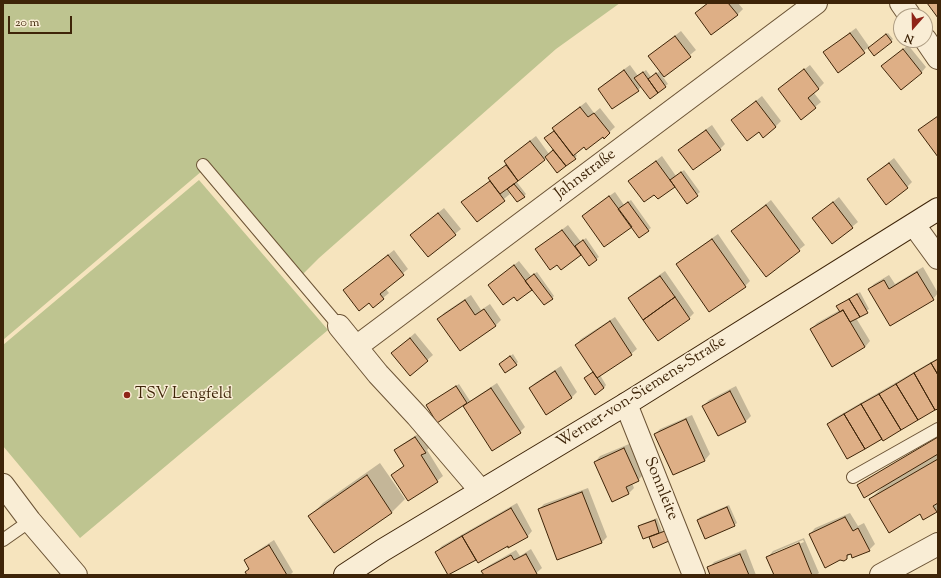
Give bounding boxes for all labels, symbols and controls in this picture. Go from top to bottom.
scale bar [10,8,74,34]
north arrow [893,8,933,48]
text: 20 m [15,14,39,32]
text: N [902,29,916,47]
street label: Jahnstraße [552,146,620,204]
street label: Werner-von-Siemens-Straße [554,333,730,453]
place label: TSV Lengfeld [135,385,232,405]
marker: TSV Lengfeld [122,390,132,400]
street label: Sonnleite [639,455,681,523]

